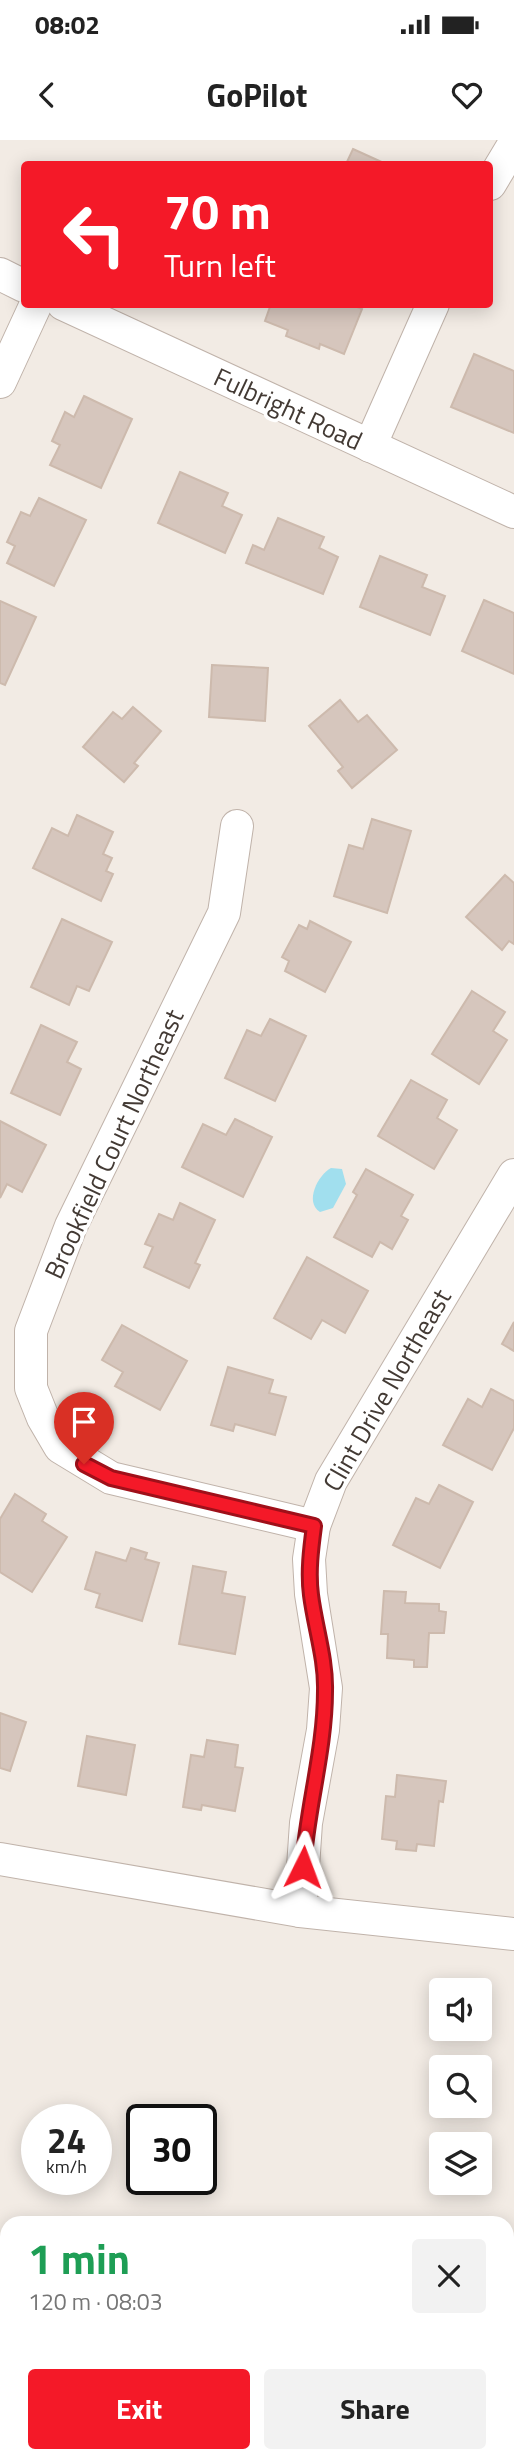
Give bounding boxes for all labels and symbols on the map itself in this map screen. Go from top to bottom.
street label: Fulbright Road [208,357,369,460]
street label: Brookfield Court Northeast [34,1003,193,1285]
street label: Clint Drive Northeast [313,1281,460,1498]
pin [54,1392,114,1464]
position arrow [266,1830,340,1904]
speed limit sign: 30 [126,2104,217,2195]

